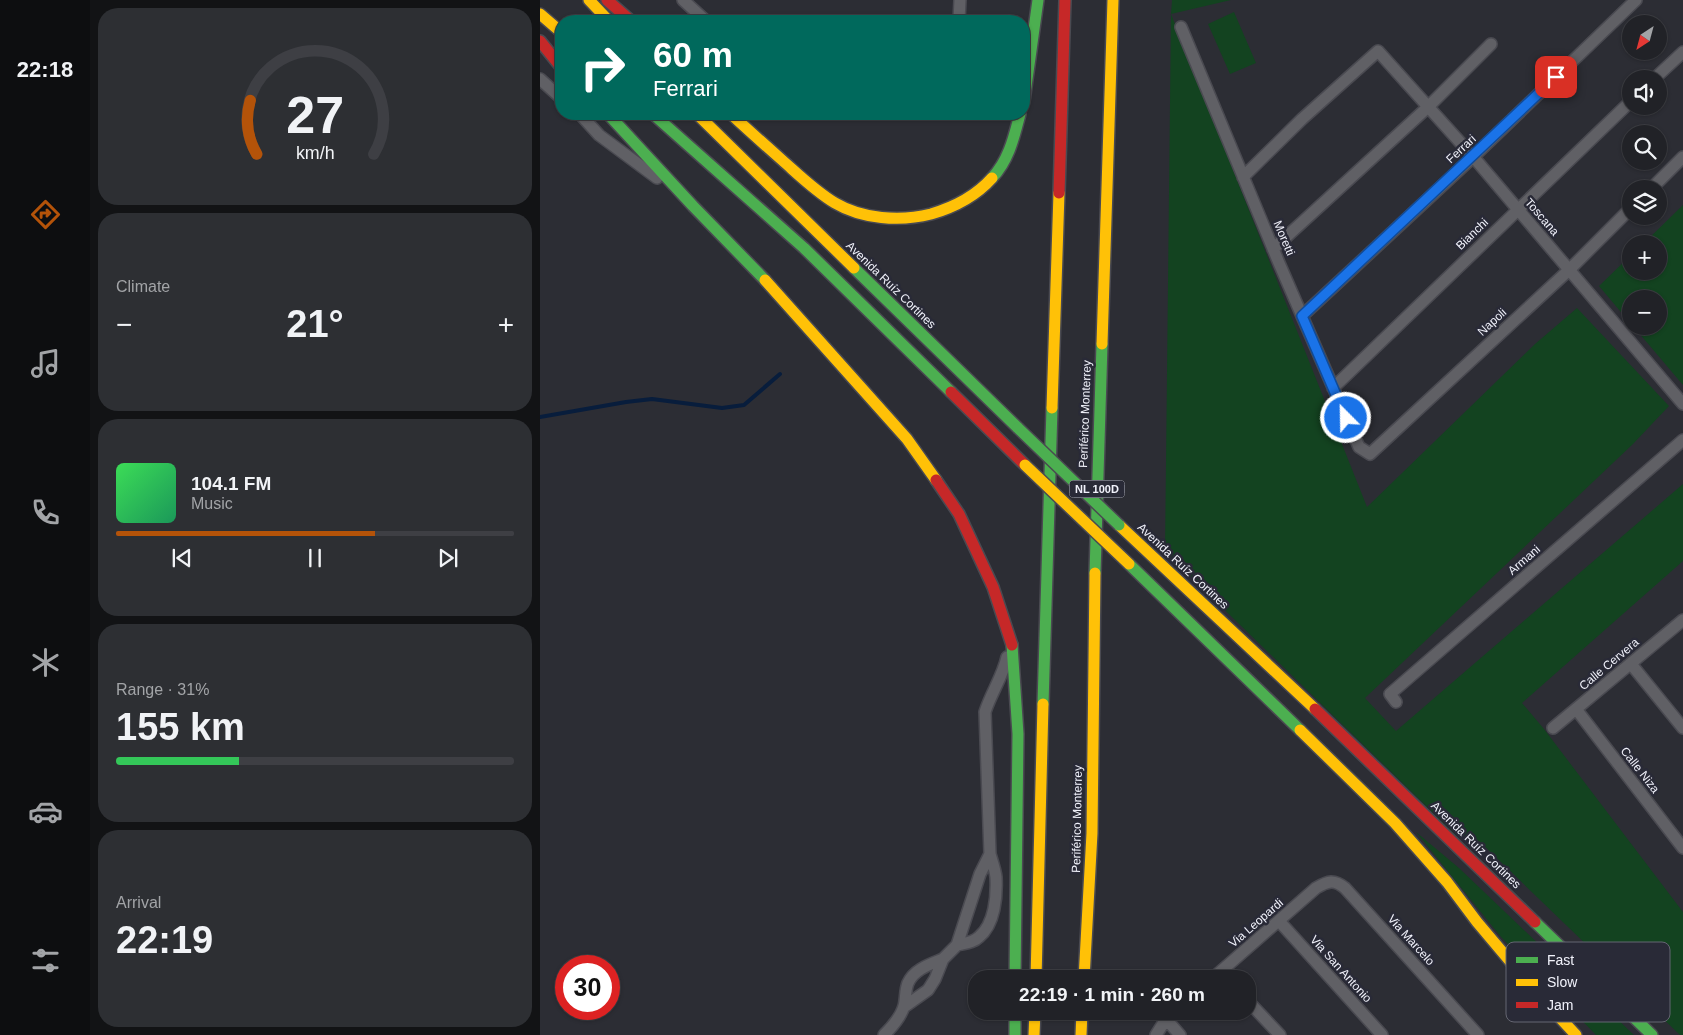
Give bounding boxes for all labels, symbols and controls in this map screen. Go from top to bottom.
north arrow [1622,15,1668,60]
map controls [1622,15,1667,335]
icon: right [570,35,635,100]
text: 60 m [653,35,733,74]
pin [1535,56,1577,98]
text: 22:18 [17,57,73,82]
icon: arrive [1542,63,1570,91]
button: sound [1622,70,1667,115]
text: Ferrari [653,76,718,101]
text: 27 [286,86,344,144]
button: search [1622,125,1667,170]
street label: Ferrari [1443,132,1479,166]
text: km/h [296,143,334,163]
button: layers [1622,180,1667,225]
street label: Toscana [1522,196,1562,239]
icon: directions [28,197,63,232]
street label: Bianchi [1453,215,1491,253]
street label: Moretti [1270,218,1298,258]
button: + [1622,235,1667,280]
street label: Avenida Ruíz Cortines [843,239,939,331]
text: Climate [116,278,170,295]
button: − [1622,290,1667,335]
text: 21° [286,303,344,345]
street label: Napoli [1475,305,1509,339]
text: − [116,309,132,340]
text: + [498,309,514,340]
icon: music [28,346,63,381]
street label: Periférico Monterrey [1076,360,1094,468]
position arrow [1319,391,1371,443]
text: 104.1 FM [191,473,271,494]
road number: NL 100D [1070,480,1124,498]
icon: phone [28,495,63,530]
text: Music [191,495,233,512]
street label: Avenida Ruíz Cortines [1135,520,1231,612]
street label: Armani [1505,542,1543,578]
icon: previous [168,544,196,572]
icon: pause [301,544,329,572]
icon: next [434,544,462,572]
street label: Calle Cervera [1576,635,1642,693]
icon: climate [28,645,63,680]
text: Range · 31% [116,681,209,698]
text: 155 km [116,706,245,748]
street label: Calle Niza [1618,744,1663,796]
street label: Periférico Monterrey [1069,765,1085,873]
icon: car [28,794,63,829]
street label: Avenida Ruíz Cortines [1428,799,1524,891]
text: Arrival [116,894,161,911]
street label: Via Leopardi [1226,896,1286,950]
street label: Via Marcelo [1385,912,1438,968]
text: 22:19 [116,919,213,961]
street label: Via San Antonio [1307,933,1375,1006]
legend [1506,942,1670,1022]
icon: filters [28,943,63,978]
text: Fast [1547,952,1574,968]
speed limit sign: 30 [555,955,620,1020]
text: Slow [1547,974,1578,990]
text: 22:19 · 1 min · 260 m [1019,984,1205,1005]
text: Jam [1547,997,1573,1013]

